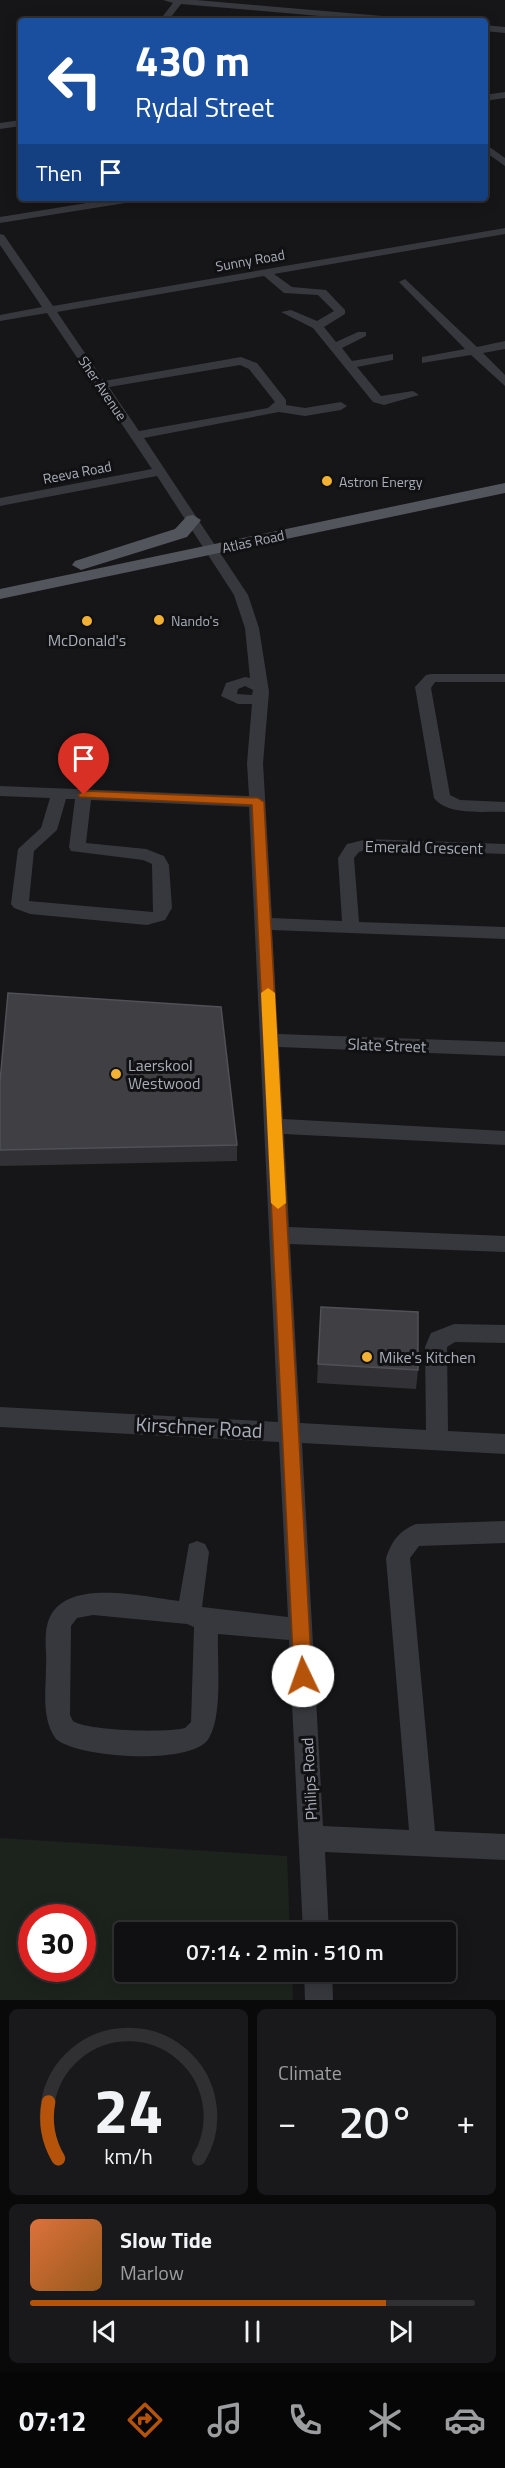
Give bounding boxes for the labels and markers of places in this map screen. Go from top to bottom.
place label: Astron Energy [339,471,423,492]
marker: Astron Energy [320,474,334,488]
place label: Nando's [171,610,219,631]
marker: Nando's [152,613,166,627]
marker: McDonald's [80,614,94,628]
place label: McDonald's [48,628,126,652]
pin [58,733,109,795]
place label: Laerskool Westwood [128,1053,200,1095]
marker: Laerskool Westwood [109,1067,123,1081]
place label: Mike's Kitchen [379,1345,476,1369]
marker: Mike's Kitchen [360,1350,374,1364]

